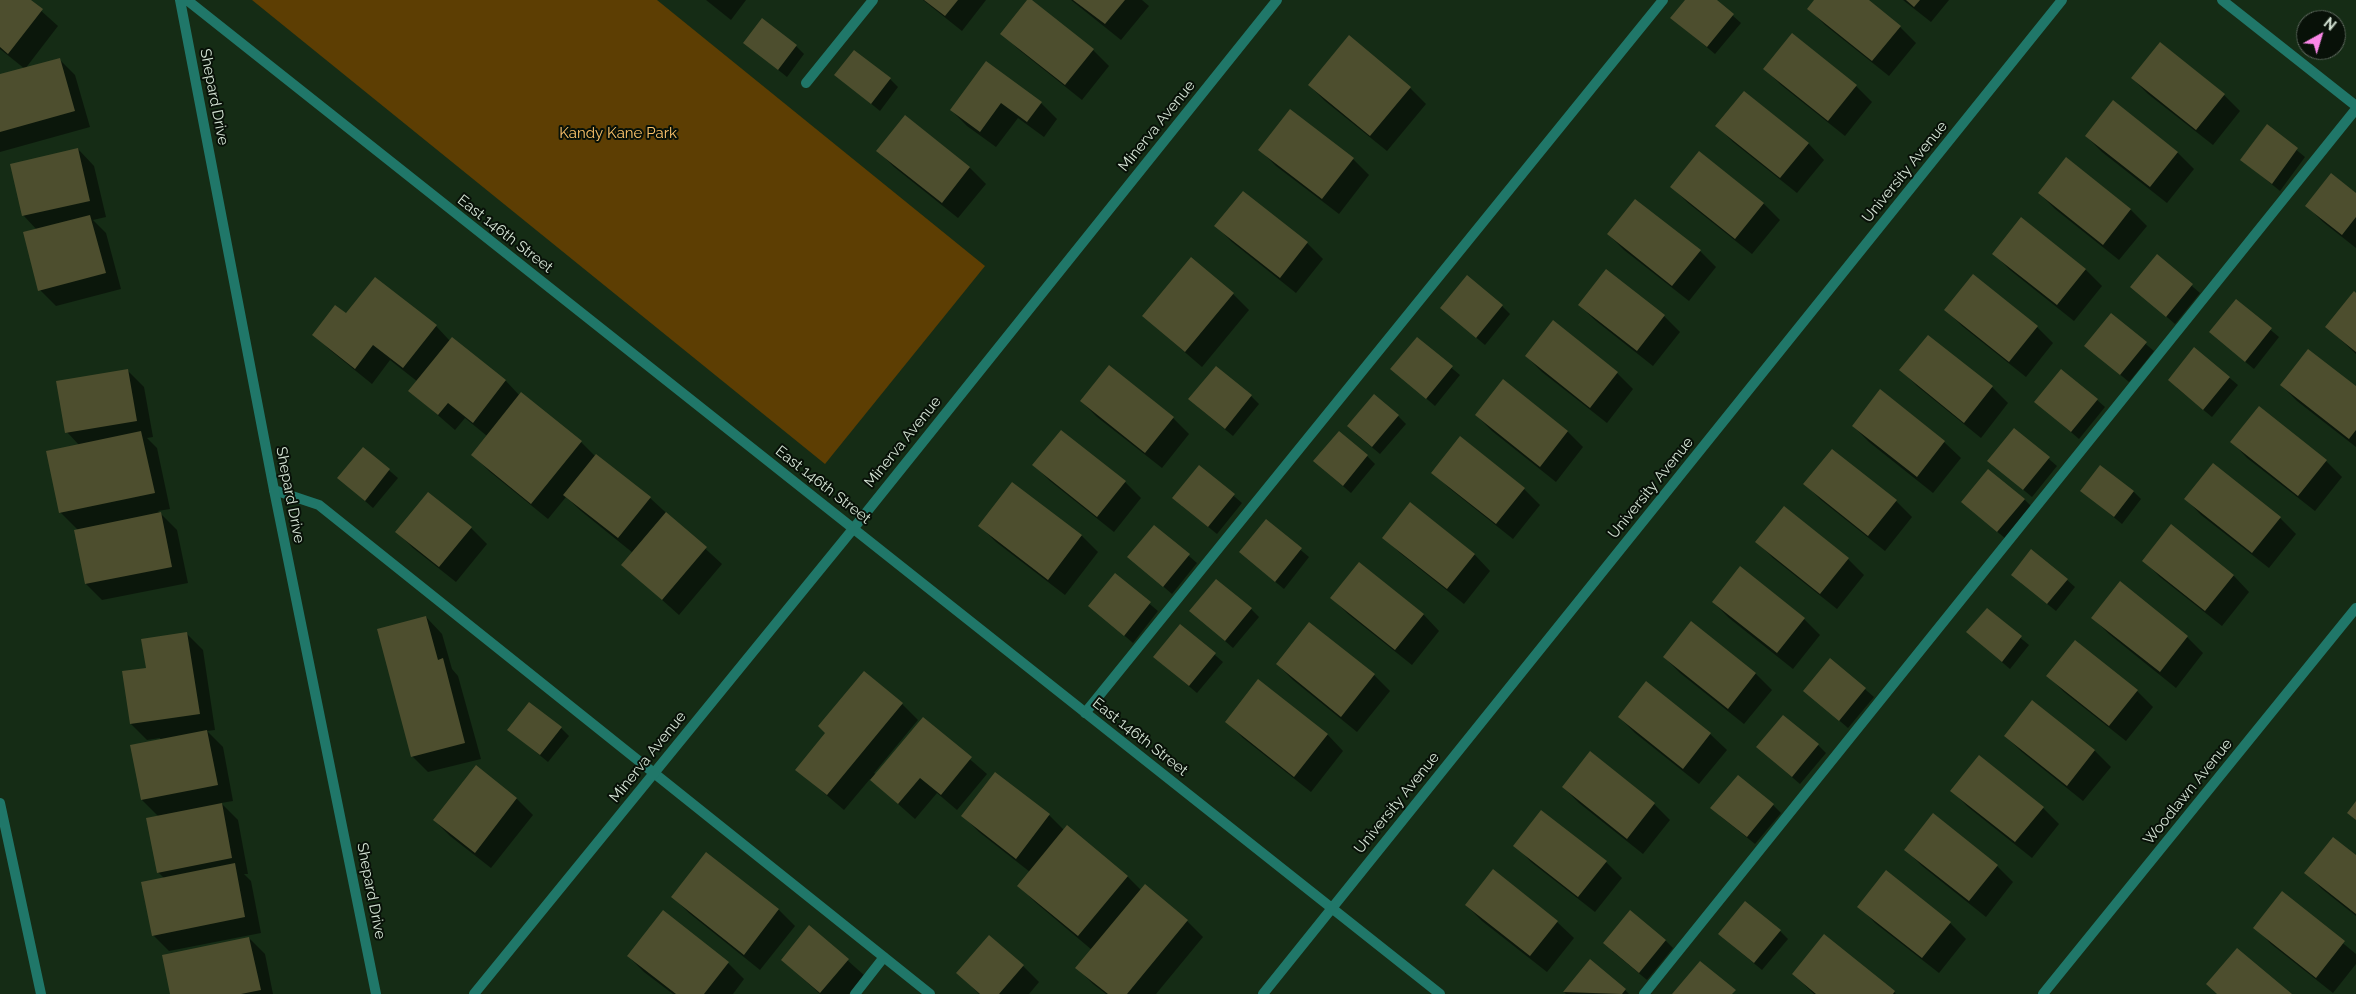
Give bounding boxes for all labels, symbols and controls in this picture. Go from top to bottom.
north arrow [2296,10,2346,60]
text: N [2321,15,2339,34]
street label: Shepard Drive [196,47,232,147]
street label: Minerva Avenue [1115,77,1199,175]
street label: University Avenue [1859,118,1951,226]
park label: Kandy Kane Park [559,124,677,142]
street label: East 146th Street [454,191,556,277]
street label: Minerva Avenue [861,393,945,491]
street label: University Avenue [1605,434,1697,542]
street label: East 146th Street [772,442,874,528]
street label: Shepard Drive [272,445,308,545]
street label: East 146th Street [1089,694,1191,780]
street label: Minerva Avenue [606,708,690,806]
street label: Woodlawn Avenue [2140,735,2236,849]
street label: University Avenue [1351,749,1443,857]
street label: Shepard Drive [353,841,389,941]

